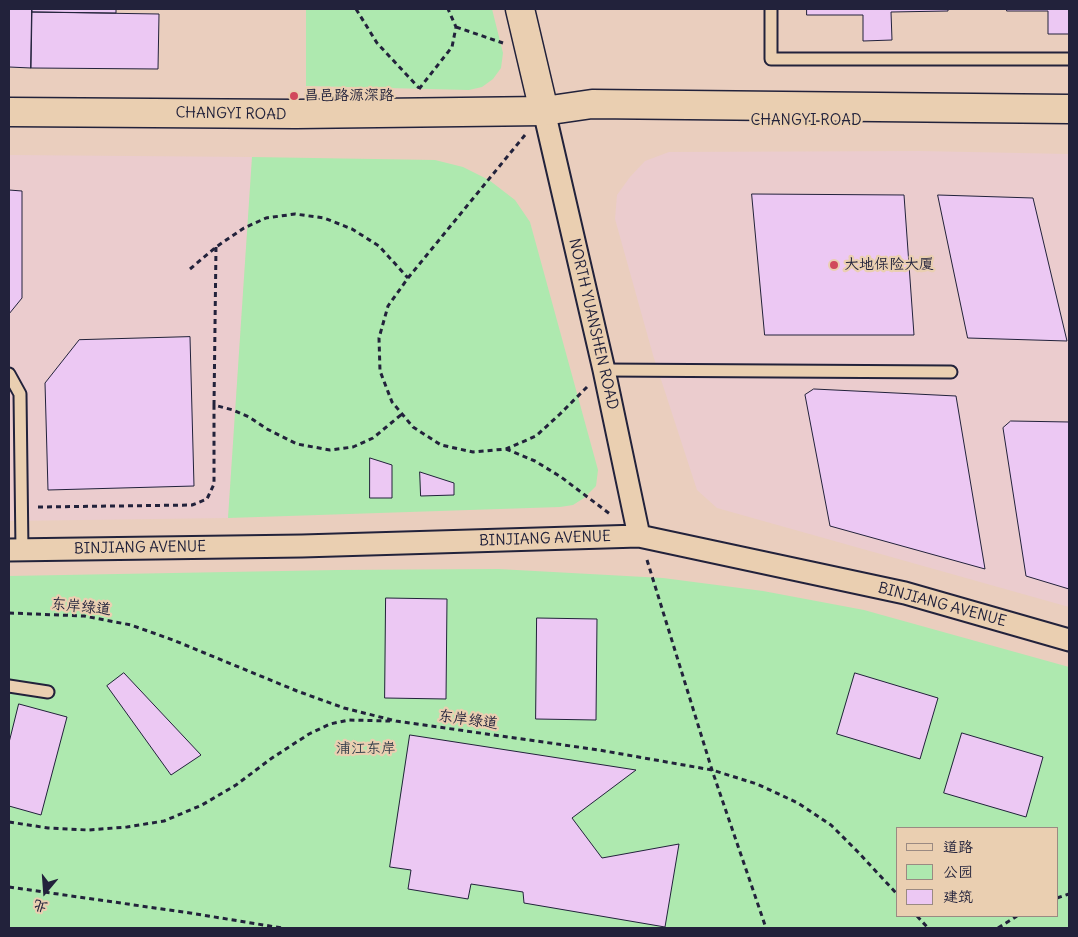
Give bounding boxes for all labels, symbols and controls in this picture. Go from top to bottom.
place label: 昌邑路源深路 [304,87,394,105]
marker: 昌邑路源深路 [288,90,300,102]
street label: CHANGYI ROAD [175,104,287,124]
street label: CHANGYI ROAD [750,112,862,130]
street label: NORTH YUANSHEN ROAD [565,237,621,411]
place label: 大地保险大厦 [844,256,934,274]
marker: 大地保险大厦 [828,259,840,271]
street label: BINJIANG AVENUE [479,528,611,550]
street label: BINJIANG AVENUE [74,538,206,558]
street label: BINJIANG AVENUE [876,579,1008,631]
street label: 东岸绿道 [50,595,112,619]
street label: 东岸绿道 [437,707,499,733]
park label: 浦江东岸 [336,740,396,758]
legend [896,827,1058,917]
text: 道路 [943,837,973,856]
text: 公园 [943,862,973,881]
north arrow [20,867,70,917]
text: 建筑 [943,887,973,906]
text: 北 [31,896,50,917]

